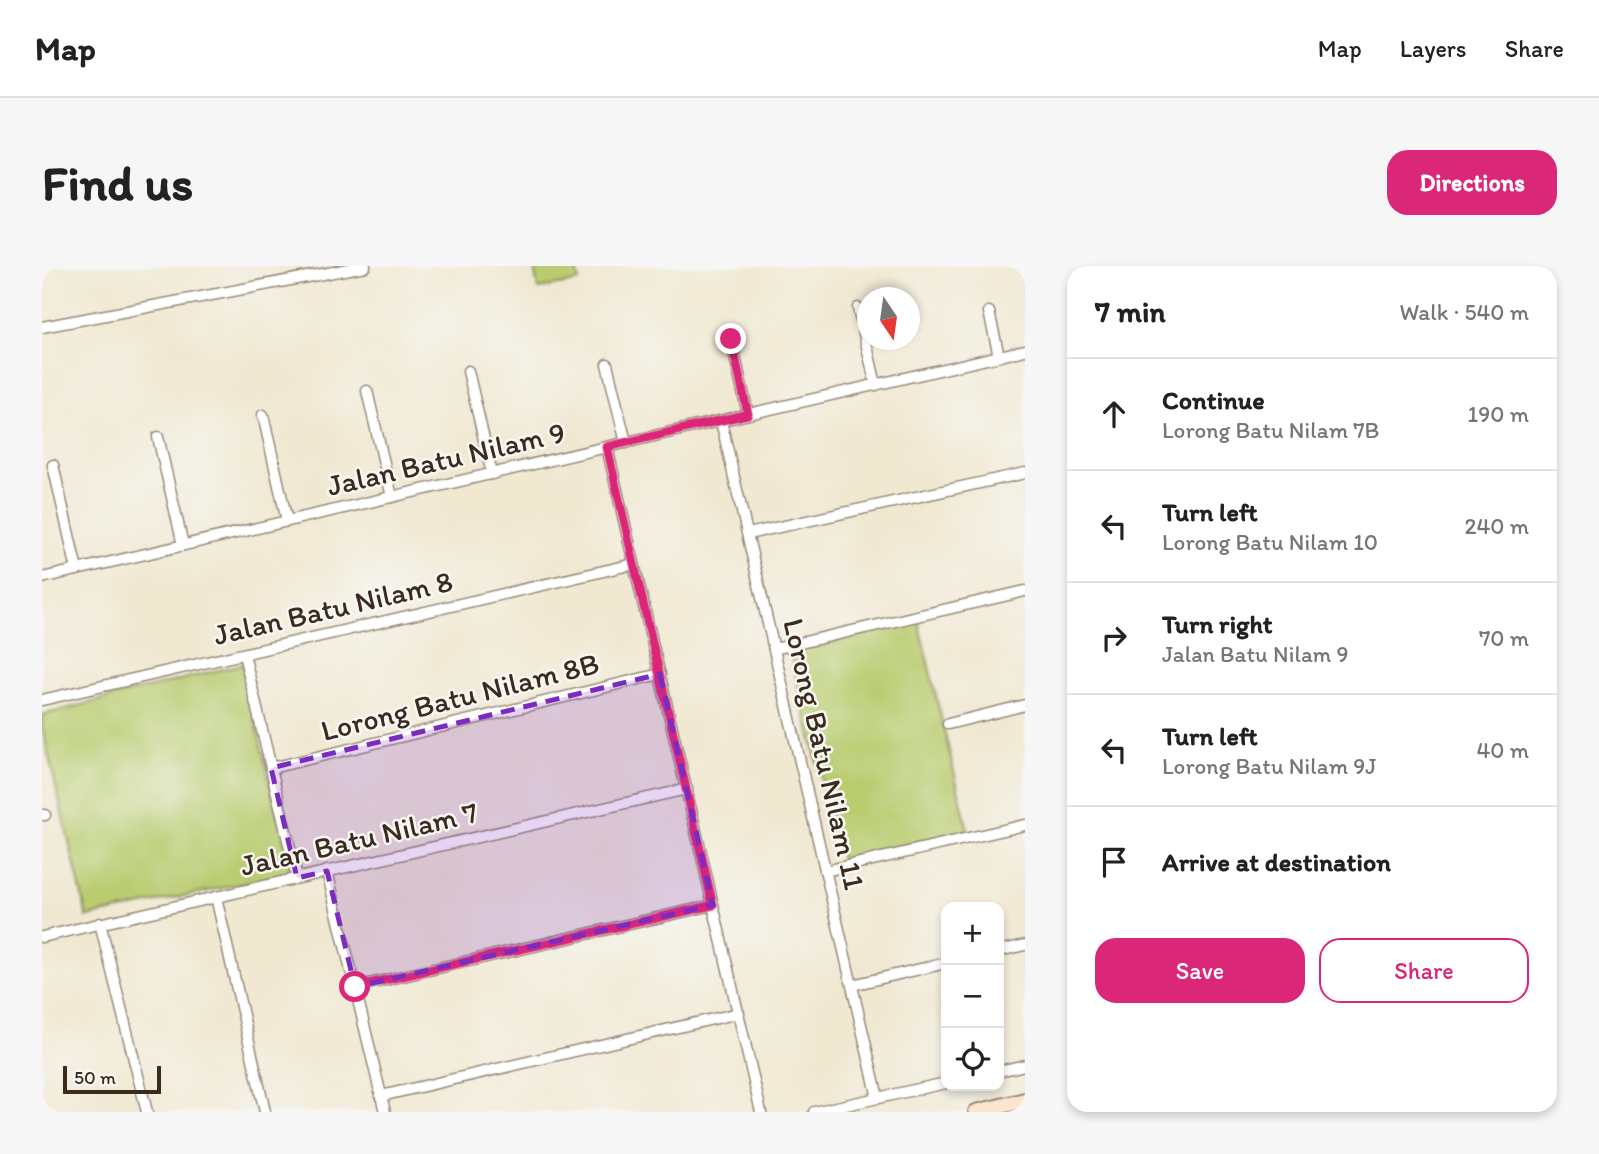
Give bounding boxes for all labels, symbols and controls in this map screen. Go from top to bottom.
text: Map [35,29,96,68]
text: Map [1318,34,1362,63]
text: Layers [1400,34,1467,63]
text: Share [1505,34,1564,63]
button: Directions [1387,150,1557,215]
text: Find us [42,153,193,212]
north arrow [857,287,920,350]
text: 7 min [1095,293,1166,330]
text: Walk · 540 m [1399,298,1529,326]
route end [715,323,746,354]
text: Continue [1162,384,1265,416]
icon: ahead [1095,395,1133,433]
text: 190 m [1468,400,1529,428]
street label: Jalan Batu Nilam 9 [323,413,569,504]
text: Lorong Batu Nilam 7B [1162,416,1379,444]
text: Turn left [1162,496,1258,528]
icon: left [1095,507,1133,545]
text: 240 m [1464,512,1529,540]
text: Lorong Batu Nilam 10 [1162,528,1378,556]
street label: Jalan Batu Nilam 8 [210,562,456,653]
text: Turn right [1162,608,1273,640]
street label: Lorong Batu Nilam 11 [775,615,874,893]
icon: right [1095,619,1133,657]
text: 70 m [1479,624,1529,652]
text: Jalan Batu Nilam 9 [1162,640,1349,668]
street label: Lorong Batu Nilam 8B [317,644,603,749]
text: Turn left [1162,720,1258,752]
icon: left [1095,731,1133,769]
text: 40 m [1476,736,1529,764]
text: Lorong Batu Nilam 9J [1162,752,1376,780]
street label: Jalan Batu Nilam 7 [237,793,481,884]
icon: arrive [1095,843,1133,881]
text: Arrive at destination [1162,846,1391,878]
map controls [941,902,1004,1091]
button: + [941,902,1004,965]
button: Save [1095,938,1305,1003]
button: Share [1319,938,1529,1003]
button: − [941,965,1004,1028]
route start [339,971,370,1002]
button: locate [941,1028,1004,1091]
scale bar [63,1063,161,1095]
text: 50 m [74,1066,116,1089]

